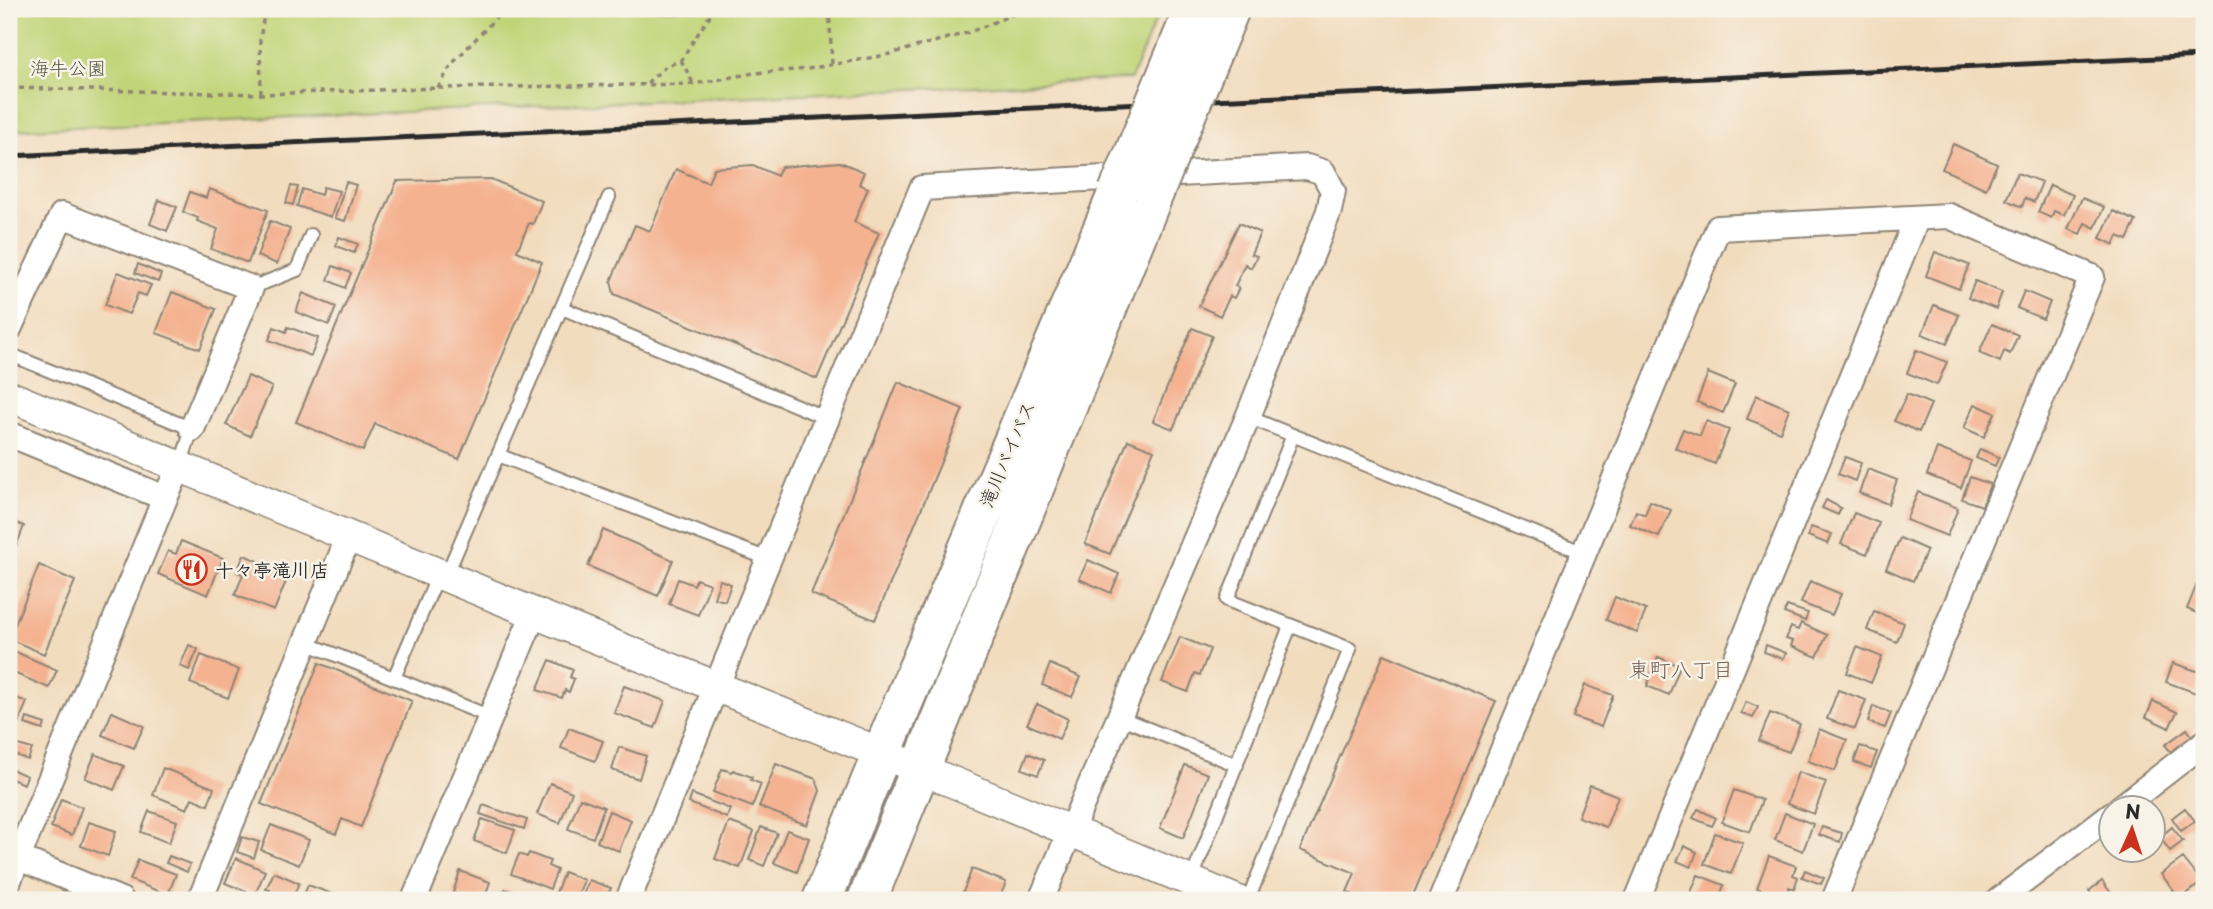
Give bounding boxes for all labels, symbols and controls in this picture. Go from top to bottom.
park label: 海牛公園 [30,53,106,81]
street label: 滝川バイパス [971,396,1041,511]
restaurant icon: 十々亭滝川店 [175,553,209,587]
place label: 十々亭滝川店 [215,555,329,583]
district label: 東町八丁目 [1629,652,1734,684]
north arrow [2098,794,2168,864]
text: N [2125,797,2141,825]

